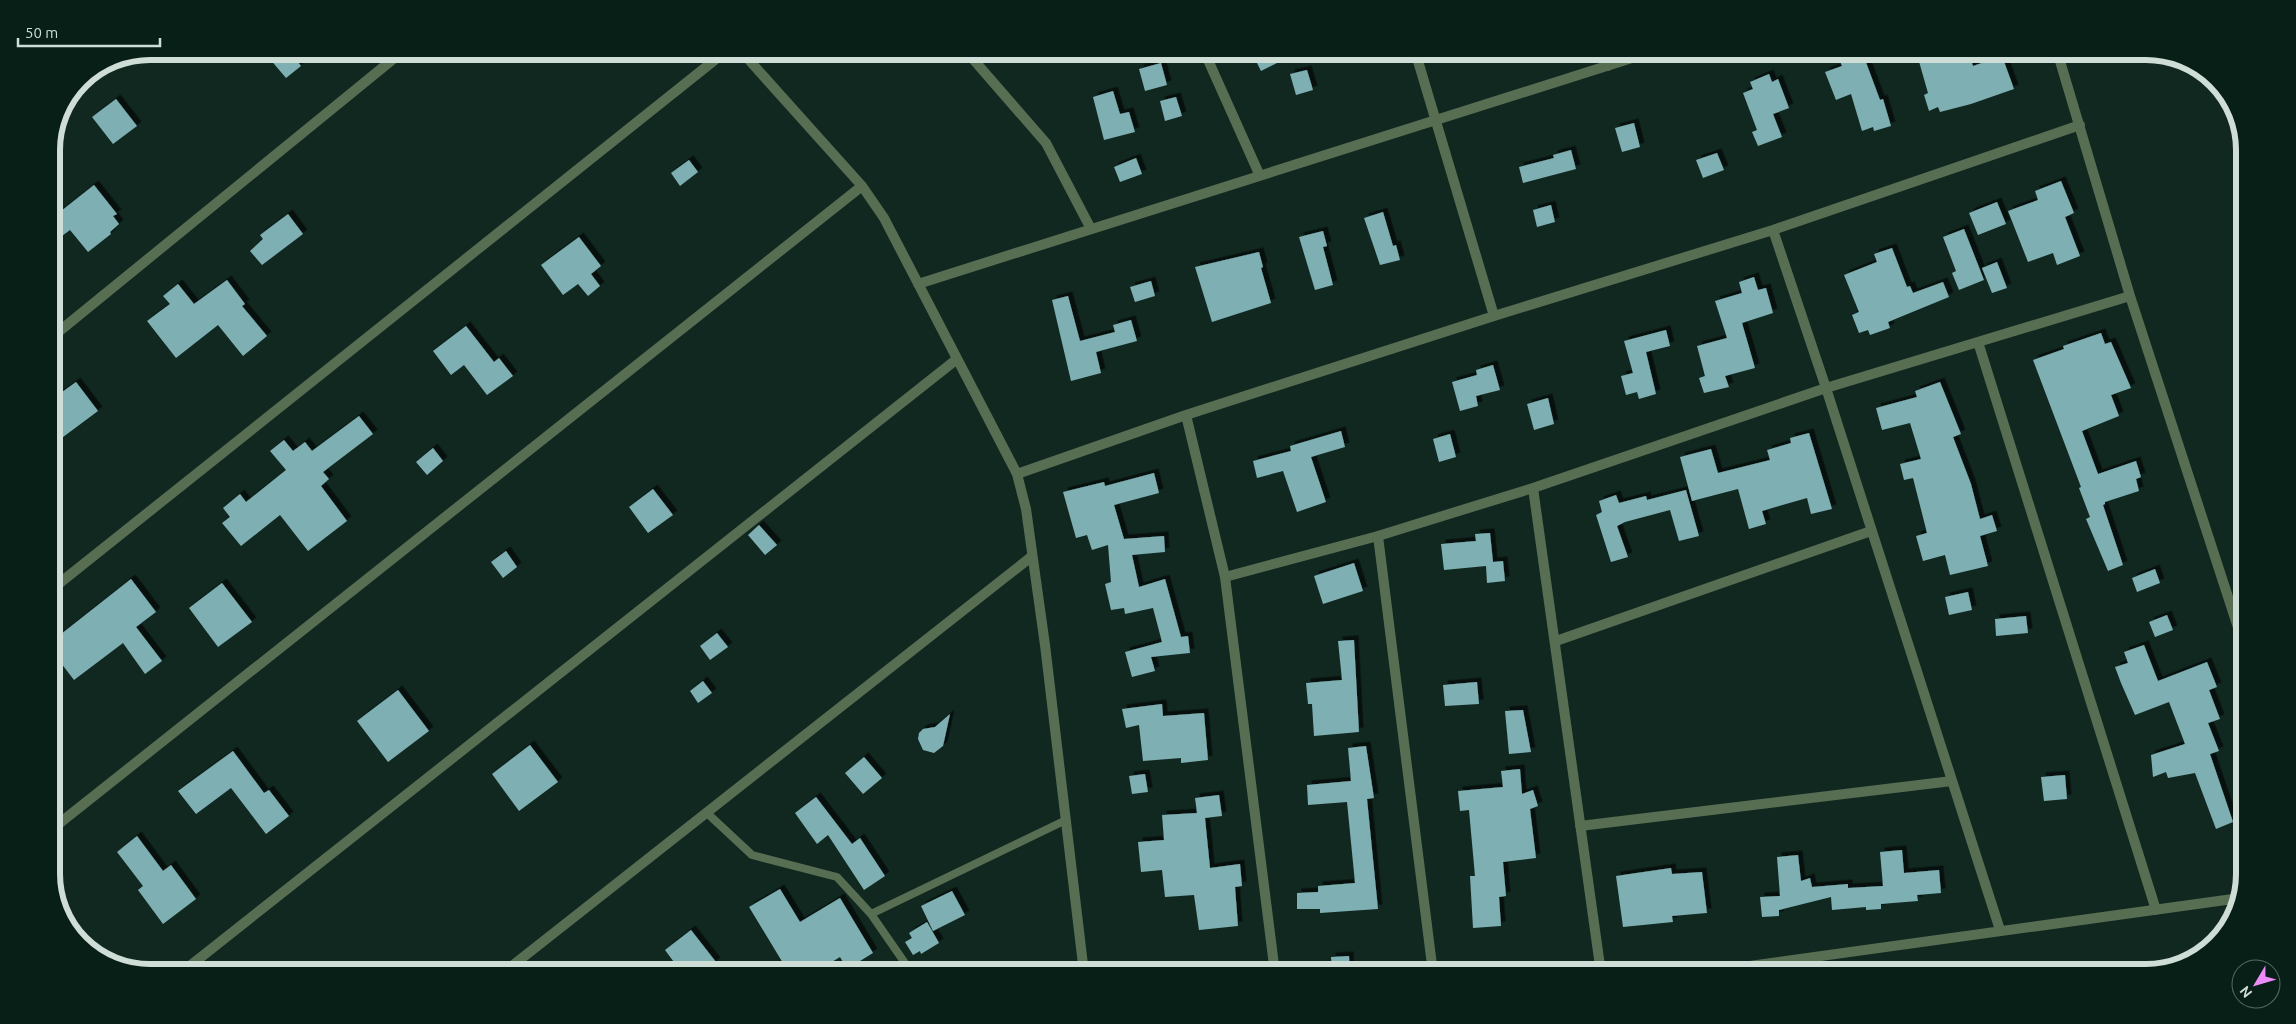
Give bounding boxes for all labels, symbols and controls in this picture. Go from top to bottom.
scale bar [18,15,160,47]
text: 50 m [25,24,58,41]
north arrow [2231,959,2281,1009]
text: N [2236,983,2255,1001]

